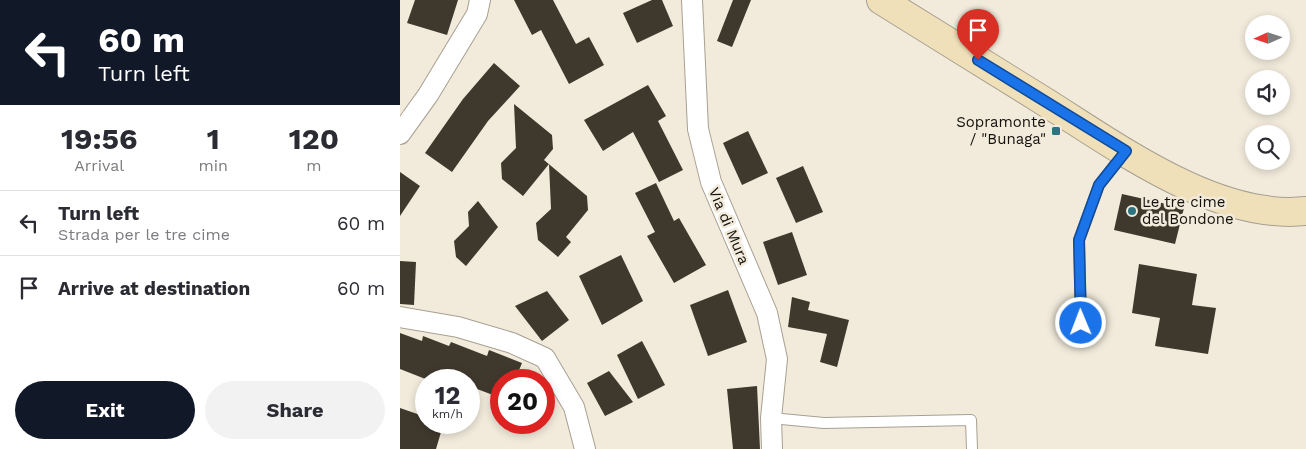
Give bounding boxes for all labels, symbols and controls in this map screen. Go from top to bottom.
pin [957,9,999,60]
north arrow [1245,15,1290,60]
map controls [1245,15,1290,170]
icon: arrive [964,16,992,44]
text: 60 m [98,19,185,61]
icon: left [15,20,80,85]
text: Turn left [98,61,190,86]
button: sound [1245,70,1290,115]
place label: Sopramonte / "Bunaga" [956,113,1046,148]
text: 19:56 [61,121,137,156]
text: 1 [207,121,220,156]
text: 120 [289,121,339,156]
marker: Sopramonte / "Bunaga" [1050,125,1062,137]
button: search [1245,125,1290,170]
text: Arrival [74,156,124,175]
text: min [198,156,228,175]
text: m [306,156,322,175]
street label: Via di Mura [705,185,753,268]
place label: Le tre cime del Bondone [1142,193,1234,228]
text: Turn left [58,202,139,225]
marker: Le tre cime del Bondone [1126,205,1138,217]
icon: left [15,209,43,237]
text: 60 m [337,212,385,235]
text: Strada per le tre cime [58,225,230,244]
icon: arrive [15,274,43,302]
text: Arrive at destination [58,277,250,300]
text: 60 m [337,277,385,300]
position arrow [1054,296,1106,348]
speed limit sign: 20 [490,369,555,434]
button: Exit [15,381,195,439]
button: Share [205,381,385,439]
text: 12 [435,381,460,410]
text: km/h [432,407,463,421]

